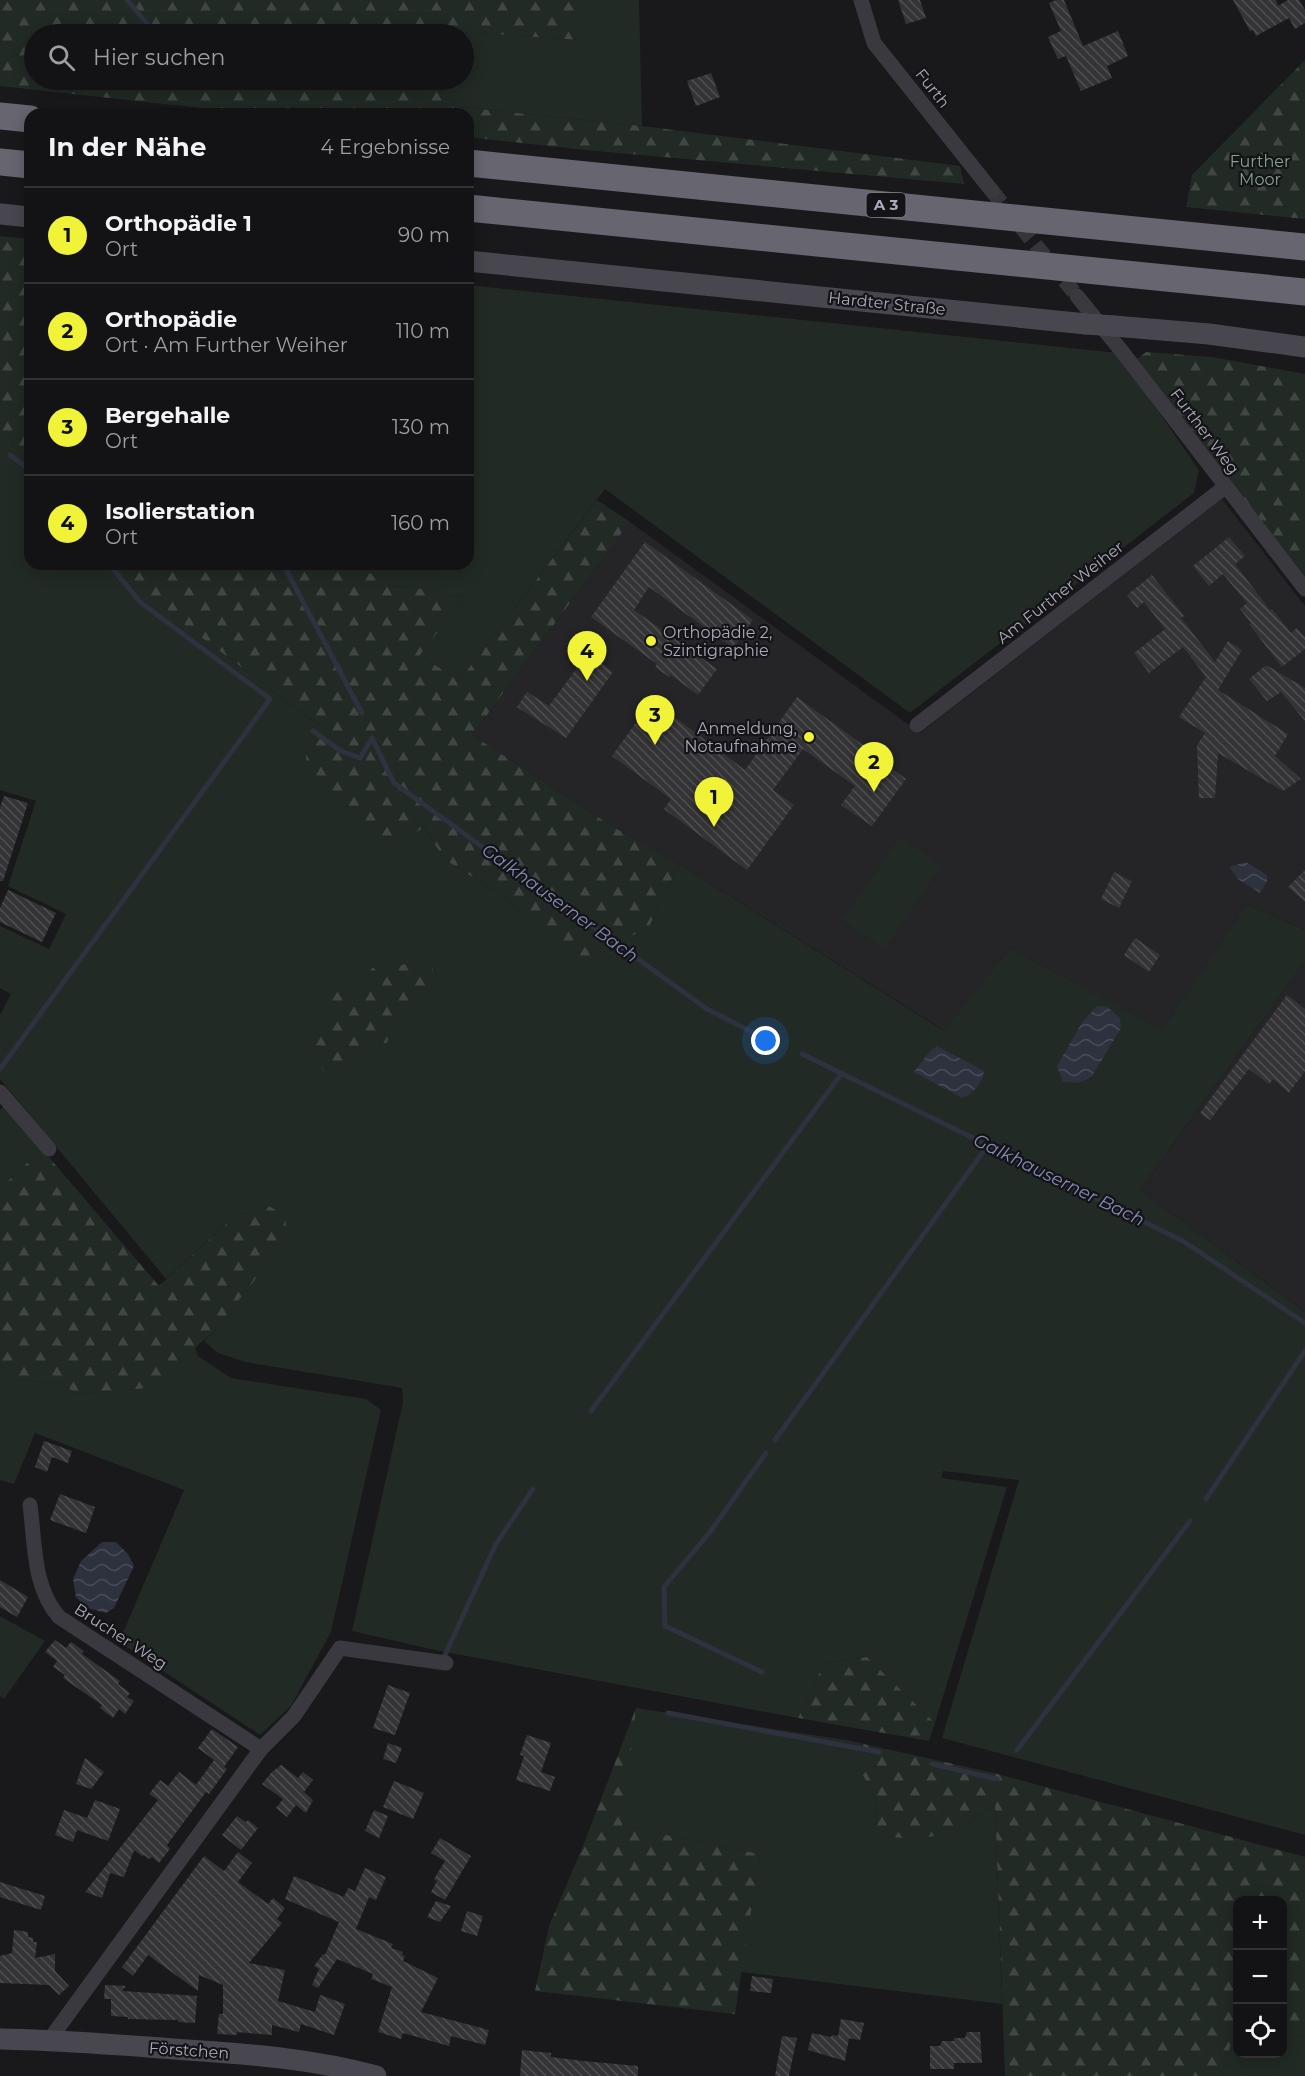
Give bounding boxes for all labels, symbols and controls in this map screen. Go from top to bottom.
search box [24,24,474,90]
icon: search [45,41,78,74]
text: Hier suchen [93,44,225,71]
street label: Furth [911,65,954,112]
text: In der Nähe [48,131,206,163]
text: 4 Ergebnisse [321,135,450,159]
park label: Further Moor [1230,152,1290,189]
road number: A 3 [866,193,906,217]
text: Orthopädie 1 [105,210,252,237]
text: 1 [64,223,71,247]
text: 90 m [398,223,450,247]
text: Ort [105,237,138,261]
street label: Hardter Straße [827,288,946,319]
text: Orthopädie [105,306,237,333]
text: 2 [62,319,73,343]
text: 110 m [396,319,450,343]
text: Ort · Am Further Weiher [105,333,348,357]
street label: Further Weg [1166,385,1243,478]
text: Bergehalle [105,402,230,429]
text: 3 [62,415,73,439]
text: 130 m [392,415,450,439]
text: Ort [105,429,138,453]
text: Isolierstation [105,498,255,525]
text: 4 [61,511,74,535]
text: 160 m [391,511,450,535]
text: Ort [105,525,138,549]
street label: Am Further Weiher [993,537,1127,648]
place label: Orthopädie 2, Szintigraphie [663,623,772,660]
pin: 4 [568,632,606,681]
marker: Orthopädie 2, Szintigraphie [644,634,658,648]
pin: 3 [636,696,674,745]
place label: Anmeldung, Notaufnahme [684,719,797,756]
marker: Anmeldung, Notaufnahme [802,730,816,744]
pin: 2 [854,742,894,792]
pin: 1 [694,778,734,827]
water label: Galkhauserner Bach [478,839,642,967]
your location [751,1026,780,1055]
water label: Galkhauserner Bach [970,1129,1148,1231]
street label: Brucher Weg [71,1599,171,1673]
map controls [1233,1896,1287,2058]
button: + [1233,1896,1287,1950]
button: − [1233,1950,1287,2004]
button: locate [1233,2004,1287,2058]
street label: Förstchen [148,2038,230,2063]

